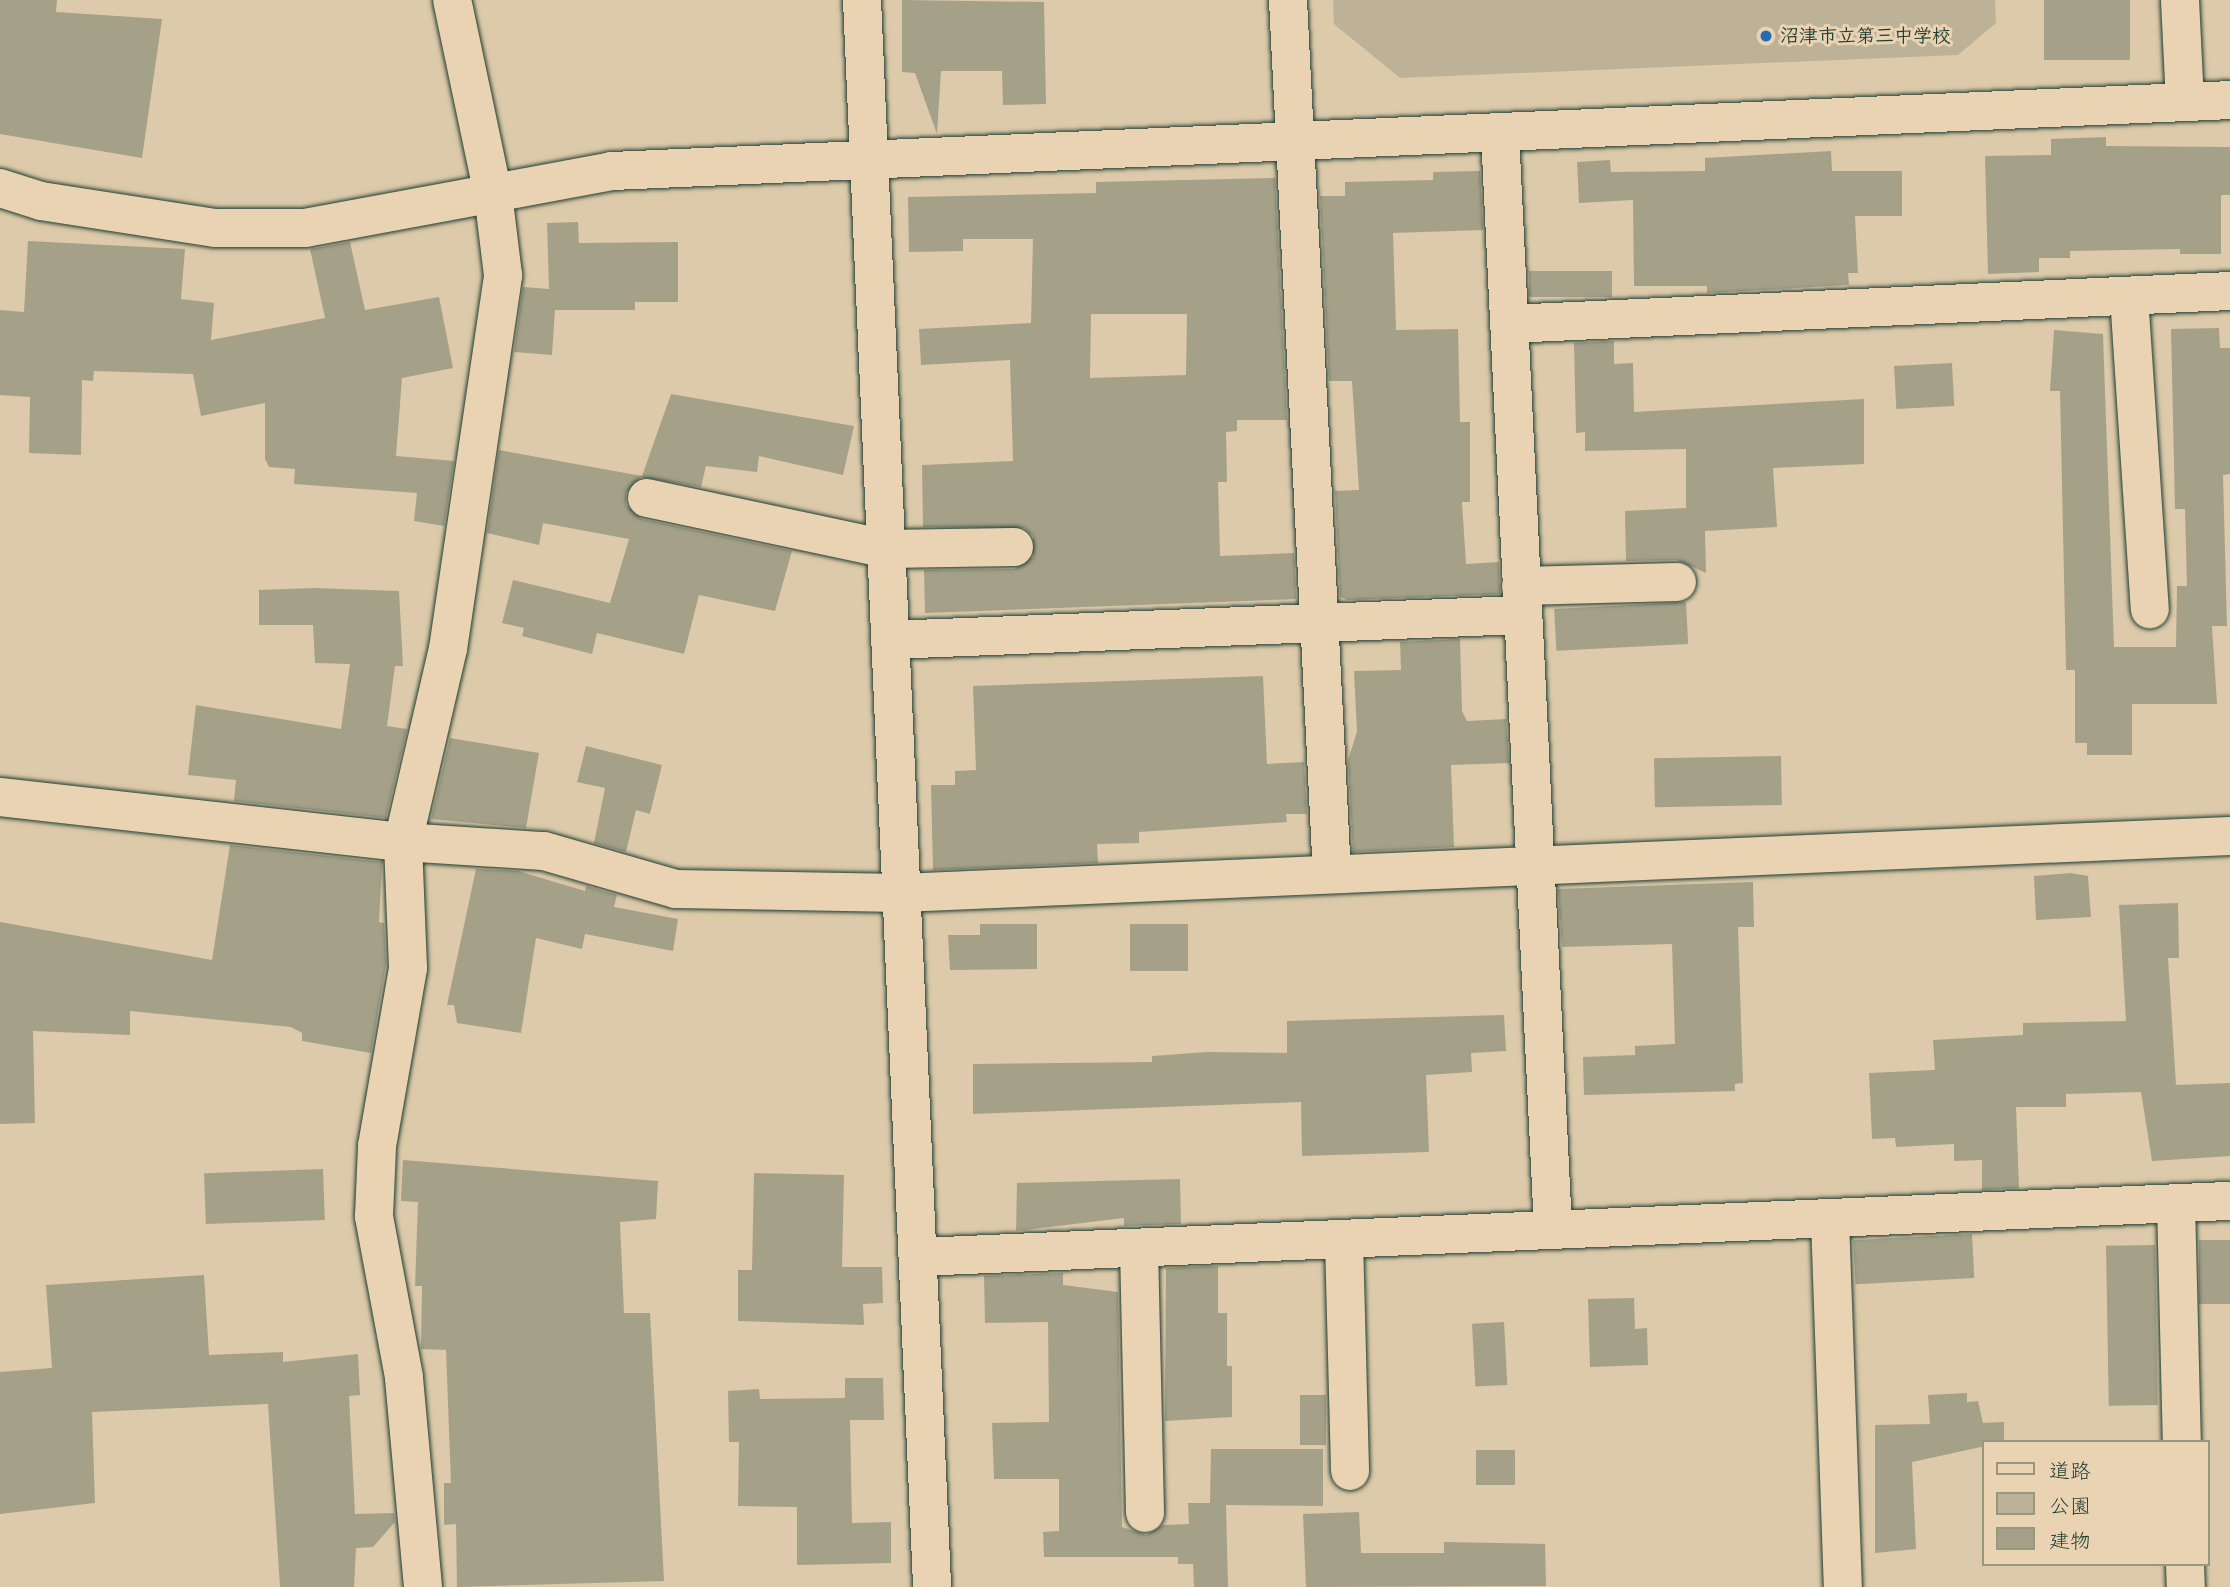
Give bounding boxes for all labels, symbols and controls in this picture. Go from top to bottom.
place label: 沼津市立第三中学校 [1780,25,1951,47]
marker: 沼津市立第三中学校 [1758,28,1774,44]
legend [1982,1440,2209,1566]
text: 道路 [2049,1457,2091,1484]
text: 公園 [2049,1492,2091,1519]
text: 建物 [2049,1527,2091,1554]

